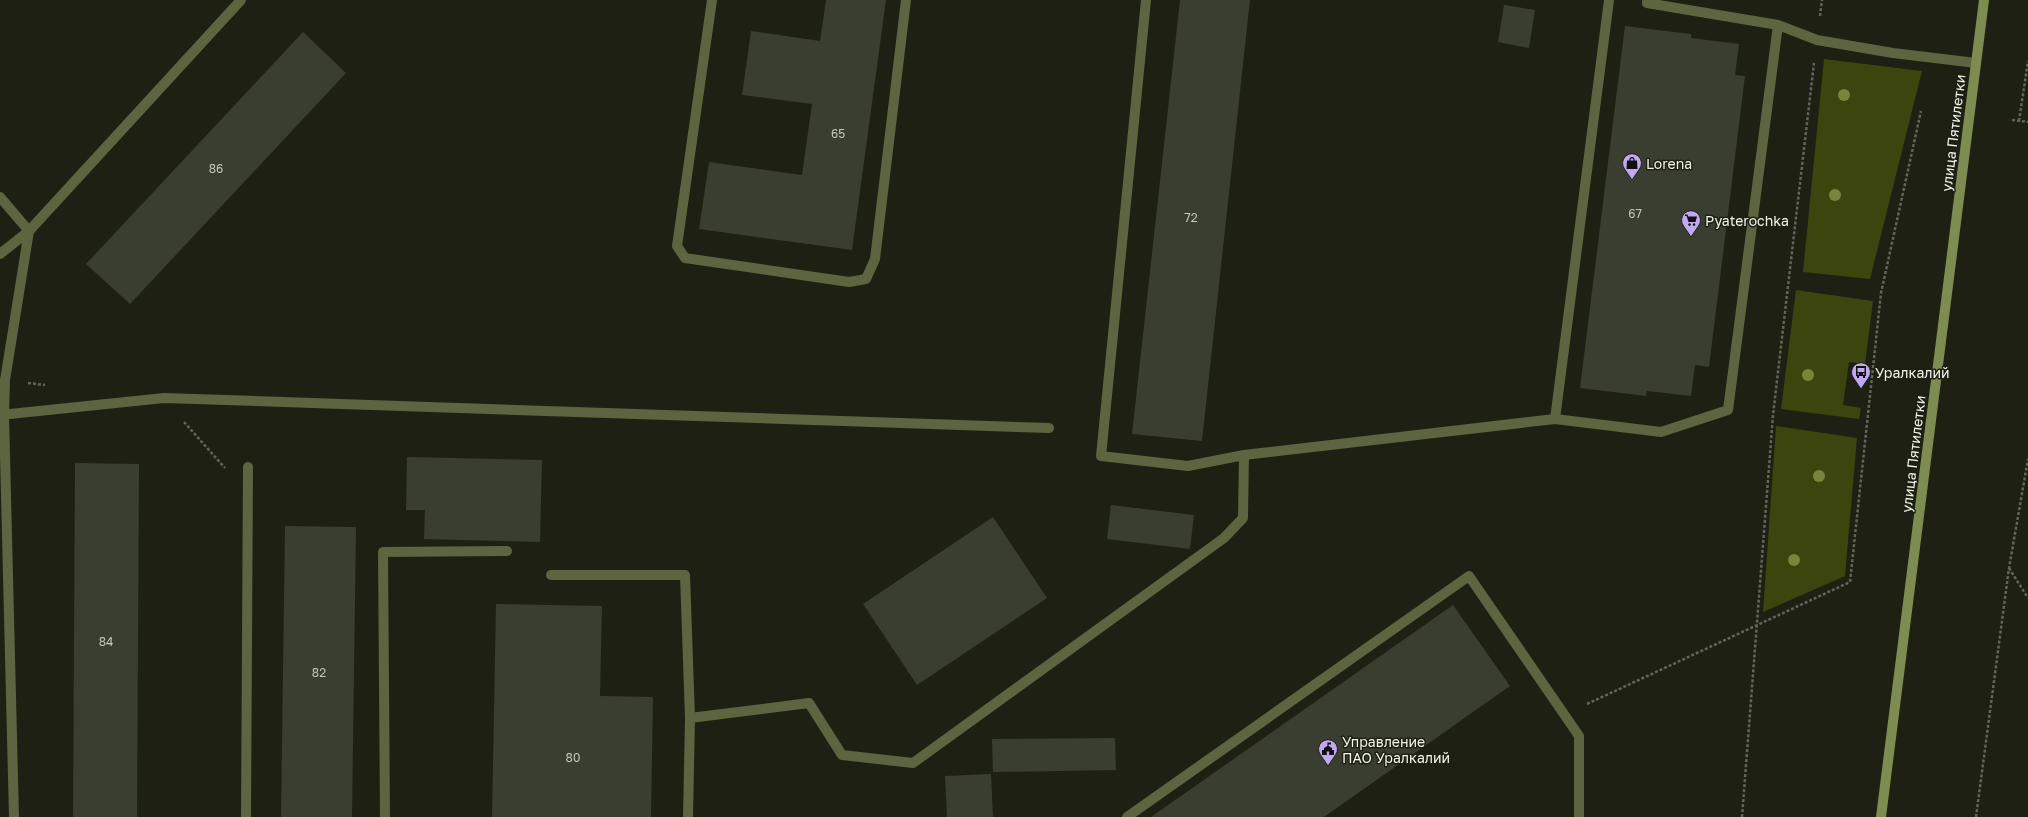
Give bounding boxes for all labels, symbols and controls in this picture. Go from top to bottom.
street label: улица Пятилетки [1937,73,1969,193]
house number: 65 [831,126,845,141]
shop icon: Lorena [1621,152,1643,180]
place label: Lorena [1646,155,1692,172]
house number: 86 [209,161,223,176]
house number: 67 [1628,206,1642,221]
supermarket icon: Pyaterochka [1680,209,1702,237]
house number: 72 [1184,210,1198,225]
place label: Pyaterochka [1705,212,1789,229]
bus stop icon: Уралкалий [1850,361,1872,389]
place label: Уралкалий [1875,364,1950,381]
street label: улица Пятилетки [1897,394,1929,514]
house number: 84 [99,634,113,649]
house number: 82 [312,665,326,680]
place label: Управление ПАО Уралкалий [1342,733,1450,766]
public building icon: Управление ПАО Уралкалий [1317,738,1339,766]
house number: 80 [566,750,580,765]

